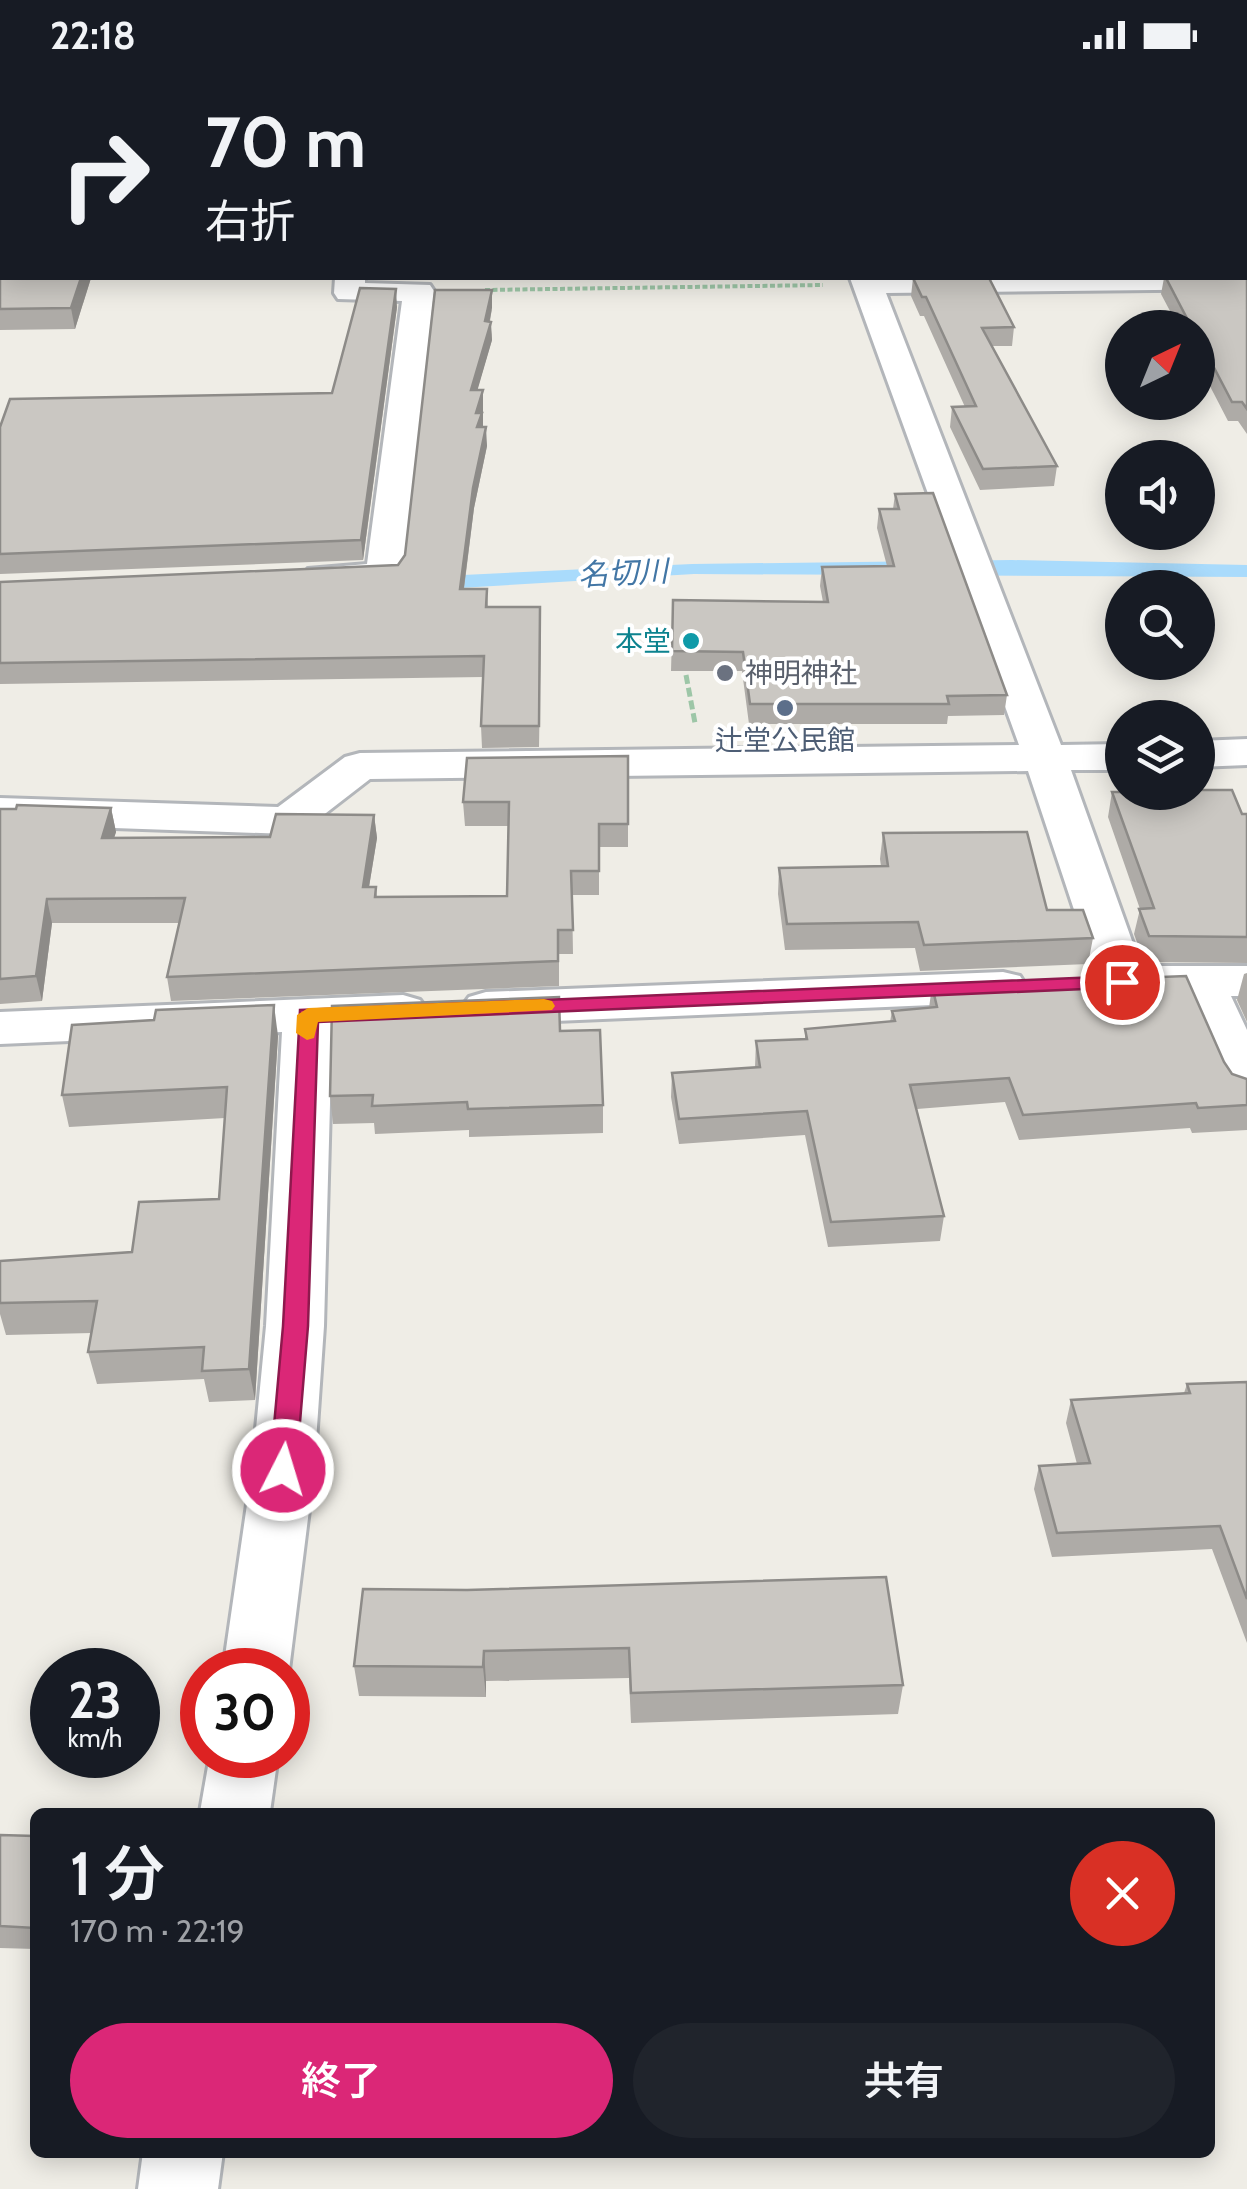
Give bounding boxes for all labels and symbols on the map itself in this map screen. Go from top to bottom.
north arrow [1105,310,1215,420]
water label: 名切川 [577,552,672,594]
place label: 本堂 [615,624,671,658]
marker: 本堂 [680,630,702,652]
place label: 神明神社 [745,656,857,690]
marker: 神明神社 [714,662,736,684]
marker: 辻堂公民館 [774,697,796,719]
place label: 辻堂公民館 [715,723,855,757]
pin [1080,940,1165,1025]
position arrow [231,1418,335,1522]
speed limit sign: 30 [180,1648,310,1778]

